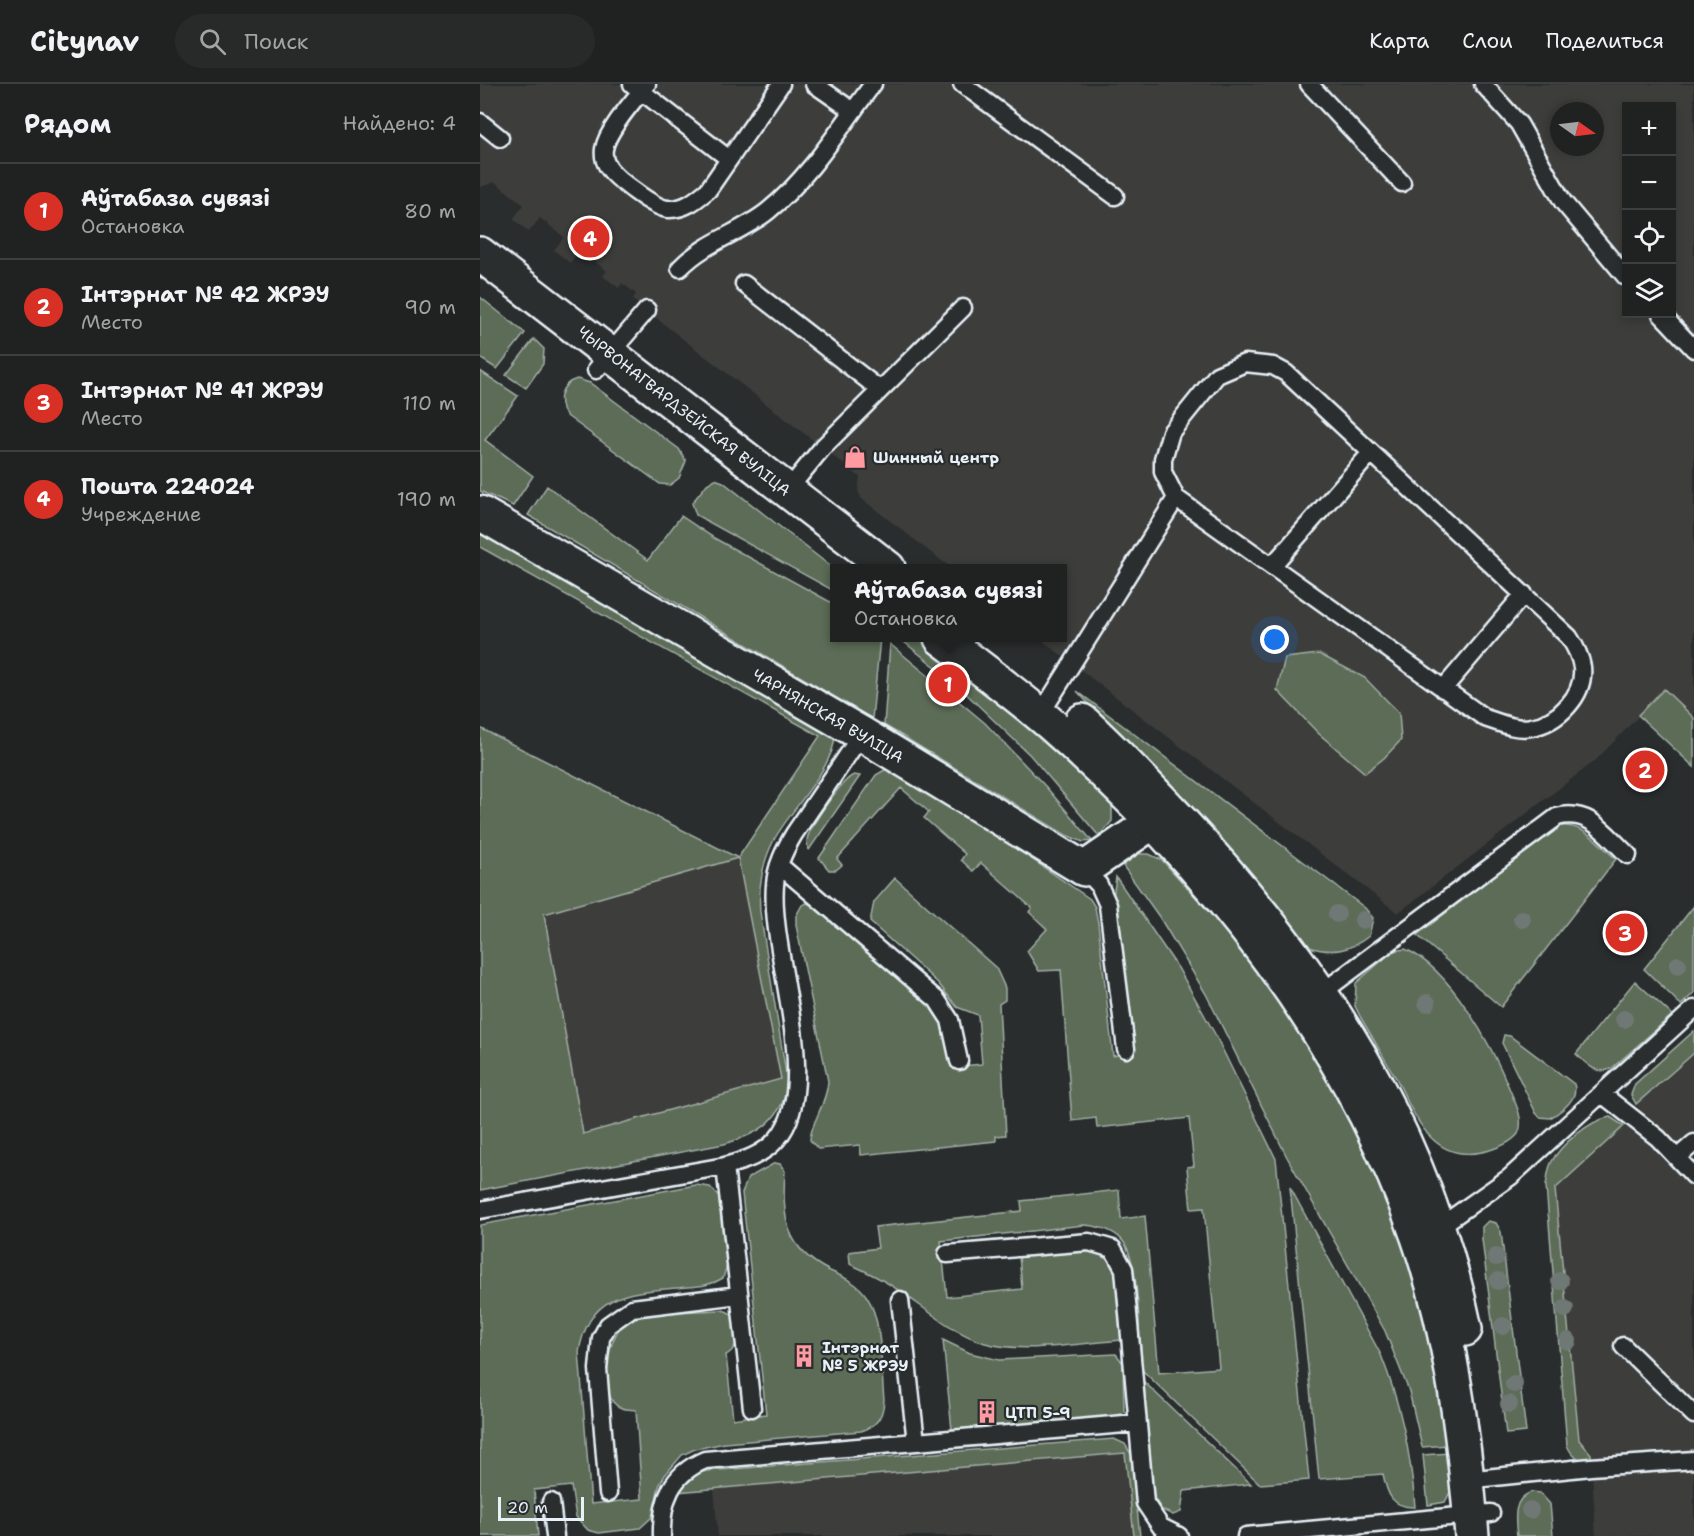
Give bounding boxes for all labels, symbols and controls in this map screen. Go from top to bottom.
search box [175,14,595,68]
text: Citynav [30,22,139,60]
icon: search [196,25,229,58]
text: Поиск [244,27,309,56]
text: Карта [1369,27,1429,55]
text: Слои [1462,27,1513,55]
text: Поделиться [1546,27,1664,55]
north arrow [1550,102,1604,156]
map controls [1622,102,1676,318]
button: + [1622,102,1676,156]
text: Рядом [24,106,111,141]
text: Найдено: 4 [343,110,456,136]
button: − [1622,156,1676,210]
text: Аўтабаза сувязі [81,184,270,213]
text: 1 [39,198,48,224]
text: 80 m [404,198,456,224]
button: locate [1622,210,1676,264]
text: Остановка [81,213,185,239]
pin: 4 [570,216,610,260]
button: layers [1622,264,1676,318]
text: Інтэрнат № 42 ЖРЭУ [81,280,329,309]
text: 2 [37,294,51,320]
text: 90 m [404,294,456,320]
text: Место [81,309,143,335]
street label: ЧЫРВОНАГВАРДЗЕЙСКАЯ ВУЛІЦА [573,321,795,501]
text: Інтэрнат № 41 ЖРЭУ [81,376,324,405]
text: 3 [37,390,51,416]
text: 110 m [402,390,456,416]
text: Место [81,405,143,431]
shop icon: Шинный центр [842,444,868,470]
place label: Шинный центр [873,447,999,468]
text: Пошта 224024 [81,472,254,501]
text: 4 [37,486,51,512]
text: 190 m [397,486,456,512]
text: Учреждение [81,501,201,527]
popup [830,564,1067,642]
text: Аўтабаза сувязі [854,576,1043,605]
text: Остановка [854,605,957,631]
your location [1260,625,1289,654]
pin: 1 [928,662,968,706]
street label: ЧАРНЯНСКАЯ ВУЛІЦА [749,664,907,768]
pin: 2 [1626,748,1664,792]
pin: 3 [1606,910,1644,956]
place label: Інтэрнат № 5 ЖРЭУ [822,1337,909,1376]
building icon: Інтэрнат № 5 ЖРЭУ [791,1343,817,1369]
building icon: ЦТП 5-9 [974,1399,1000,1425]
place label: ЦТП 5-9 [1005,1402,1071,1423]
scale bar [498,1494,584,1522]
text: 20 m [507,1497,548,1518]

